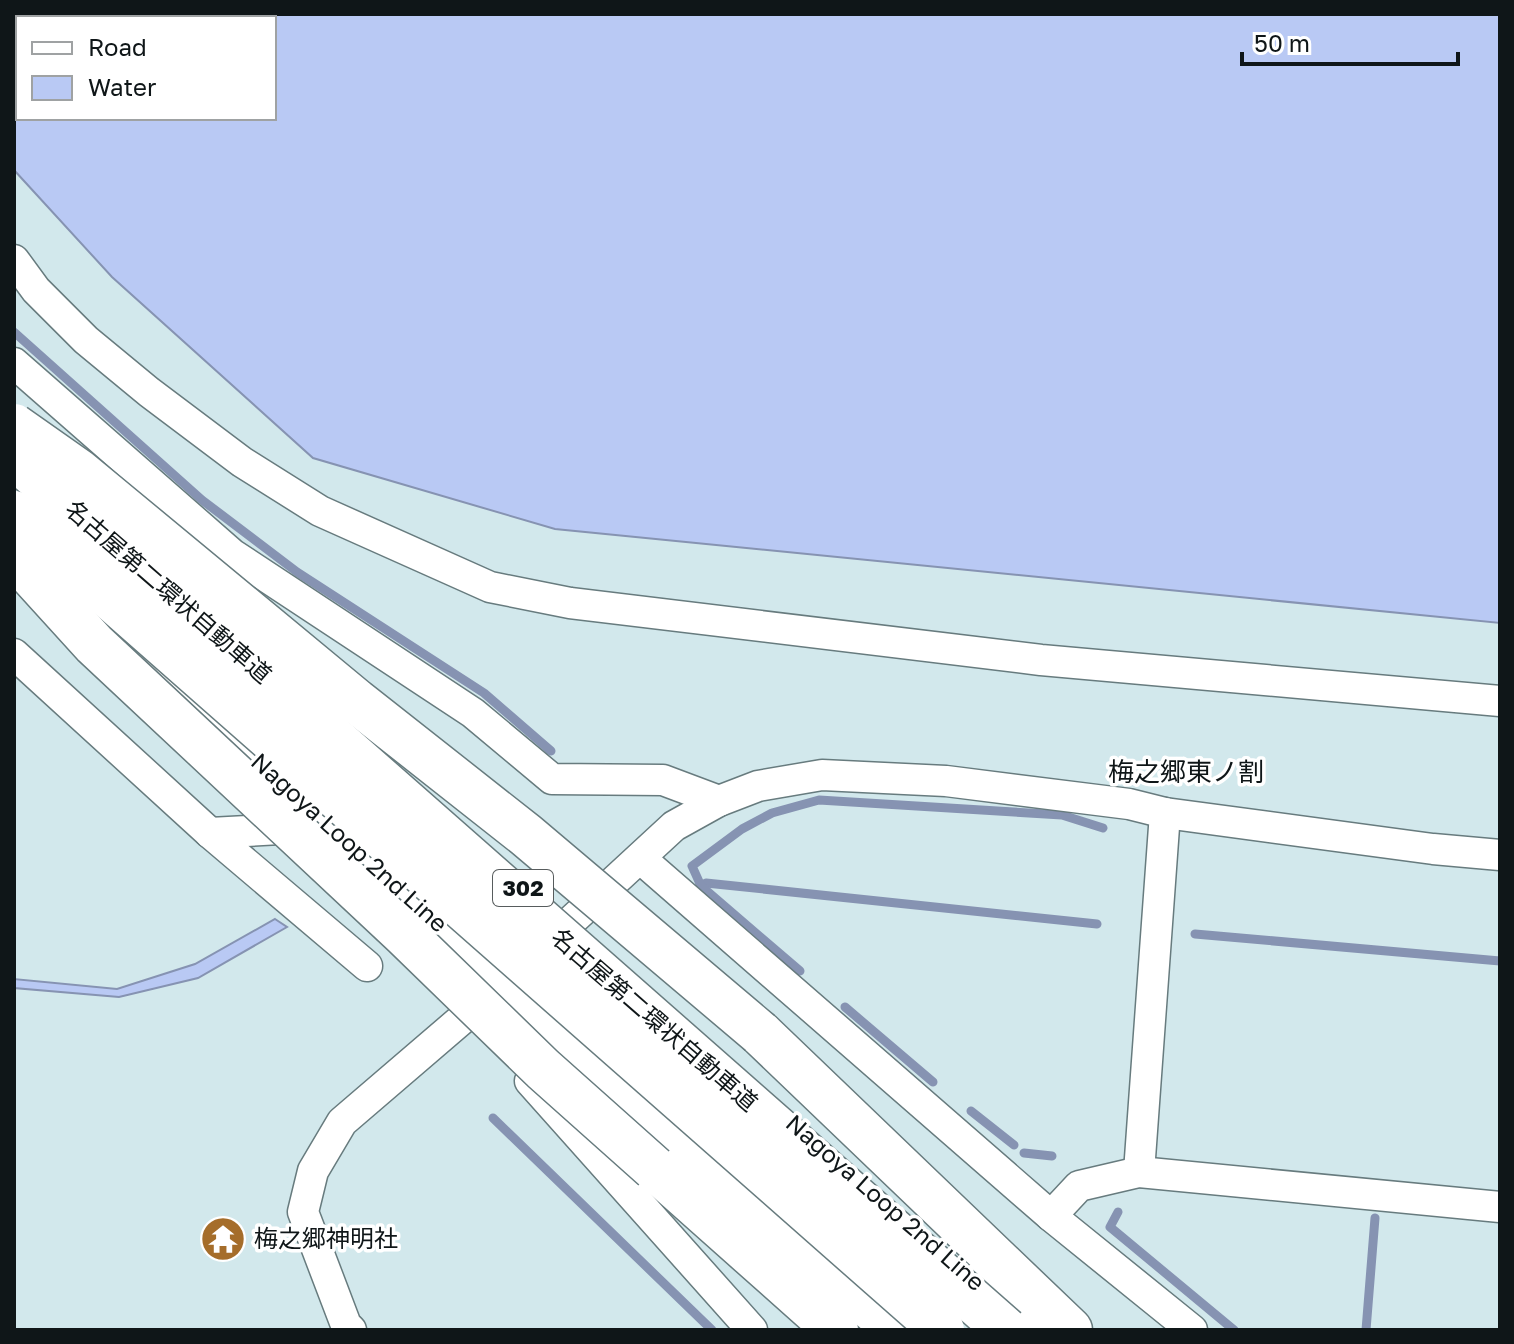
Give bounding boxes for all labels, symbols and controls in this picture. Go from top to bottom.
legend [16,16,276,120]
scale bar [1242,16,1458,66]
text: 50 m [1254,28,1310,57]
text: Road [88,32,147,61]
text: Water [88,72,156,101]
street label: 名古屋第二環状自動車道 [60,493,278,688]
street label: Nagoya Loop 2nd Line [246,746,454,938]
district label: 梅之郷東ノ割 [1108,756,1264,787]
road number: 302 [493,870,553,906]
street label: 名古屋第二環状自動車道 [546,921,764,1116]
street label: Nagoya Loop 2nd Line [781,1108,991,1296]
temple icon: 梅之郷神明社 [199,1215,247,1263]
place label: 梅之郷神明社 [254,1223,398,1252]

